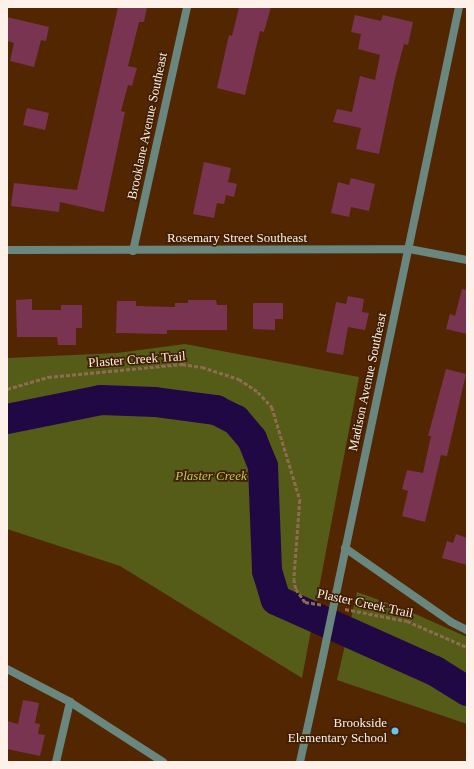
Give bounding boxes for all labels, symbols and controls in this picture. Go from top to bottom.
street label: Brooklane Avenue Southeast [125,51,171,201]
street label: Rosemary Street Southeast [167,230,307,246]
street label: Madison Avenue Southeast [346,311,390,453]
street label: Plaster Creek Trail [88,349,186,371]
park label: Plaster Creek [175,468,247,484]
street label: Plaster Creek Trail [316,586,414,622]
place label: Brookside Elementary School [288,716,387,747]
marker: Brookside Elementary School [390,726,400,736]

